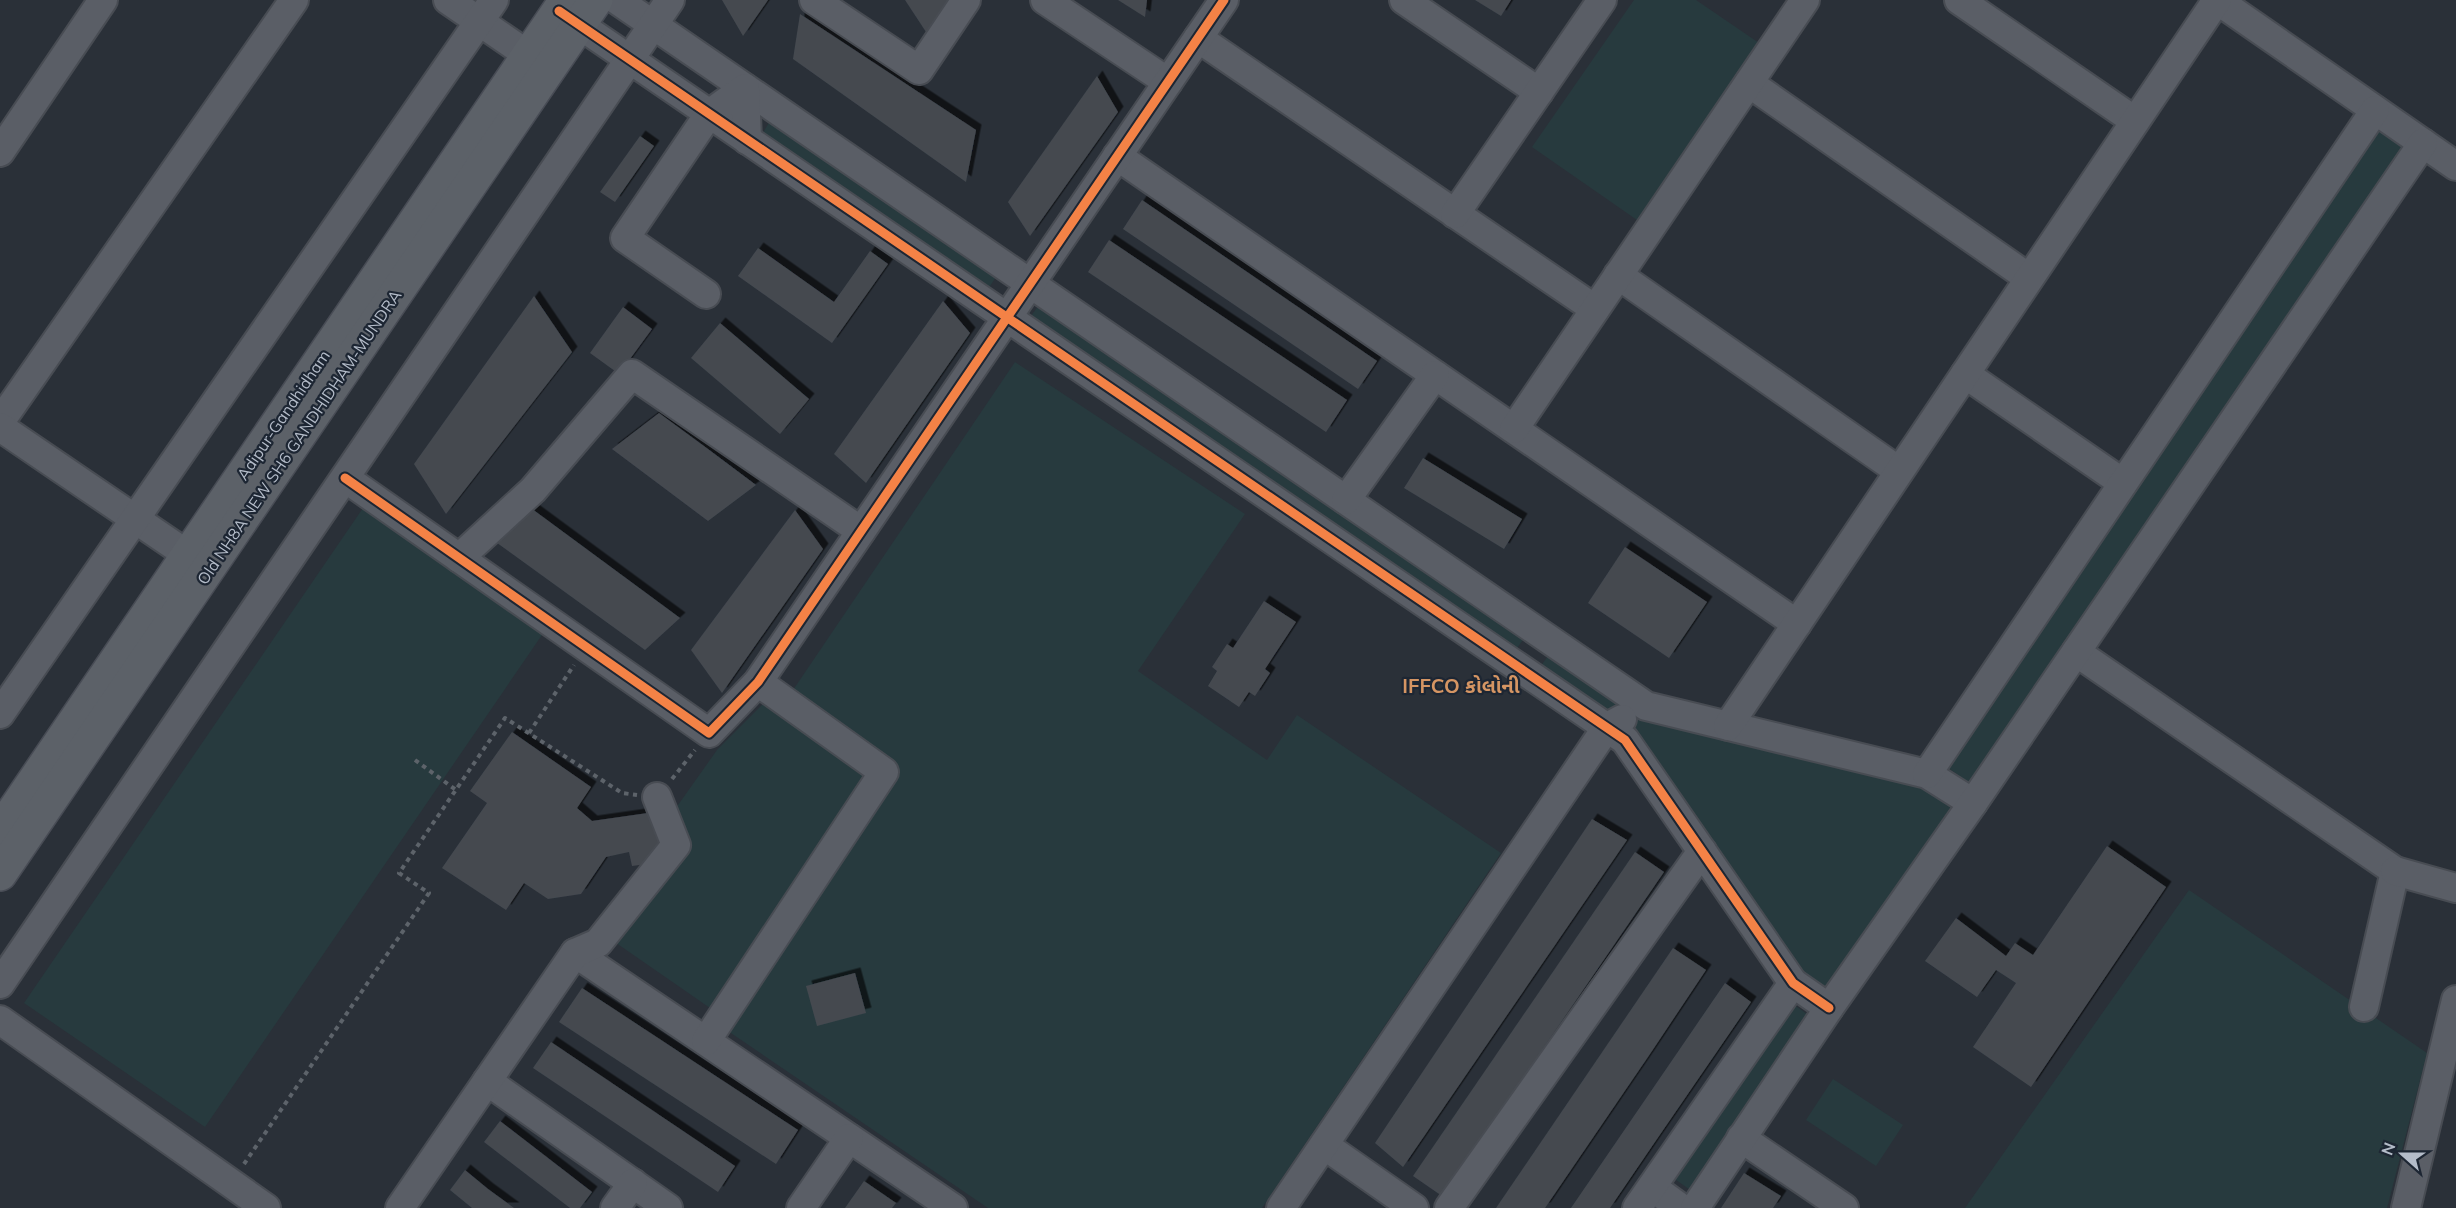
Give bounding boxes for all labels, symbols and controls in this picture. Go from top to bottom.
street label: Old NH8A NEW SH6 GANDHIDHAM-MUNDRA [193,286,406,588]
street label: Adipur-Gandhidham [232,346,334,484]
district label: IFFCO કોલોની [1402,673,1520,698]
north arrow [2372,1124,2432,1184]
text: N [2376,1139,2399,1158]

